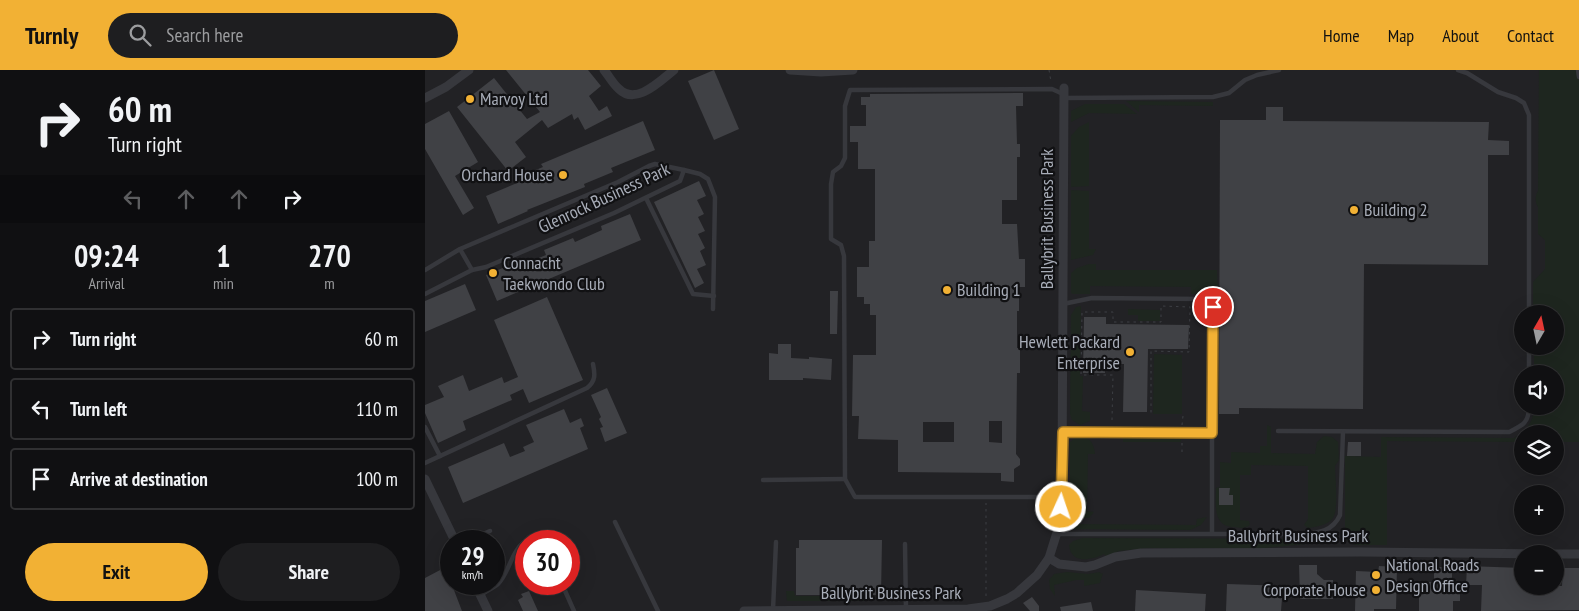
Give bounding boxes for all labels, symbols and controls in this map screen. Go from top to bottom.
search box [108,13,458,58]
text: Turnly [25,20,78,51]
icon: search [126,21,154,49]
text: Search here [166,23,243,47]
text: Home [1323,24,1360,47]
text: Map [1388,24,1414,47]
text: About [1442,24,1479,47]
text: Contact [1507,24,1554,47]
text: 60 m [108,86,172,132]
place label: Marvoy Ltd [480,87,548,110]
icon: right [25,90,90,155]
marker: Marvoy Ltd [464,93,476,105]
text: Turn right [108,130,182,158]
street label: Ballybrit Business Park [1035,149,1058,289]
street label: Glenrock Business Park [534,157,673,238]
place label: Orchard House [461,163,553,186]
marker: Orchard House [557,169,569,181]
icon: left [119,185,147,213]
icon: ahead [172,185,200,213]
icon: ahead [225,185,253,213]
icon: right [278,185,306,213]
place label: Building 2 [1364,198,1428,221]
marker: Building 2 [1348,204,1360,216]
text: 09:24 [74,236,139,275]
text: 1 [216,236,231,275]
text: 270 [308,236,351,275]
place label: Connacht Taekwondo Club [503,251,605,295]
marker: Connacht Taekwondo Club [487,267,499,279]
text: Arrival [88,273,125,293]
text: min [213,273,234,293]
text: m [324,273,335,293]
place label: Building 1 [957,278,1021,301]
marker: Building 1 [941,284,953,296]
pin [1192,286,1234,328]
icon: arrive [1199,293,1227,321]
north arrow [1514,305,1564,355]
map controls [1514,305,1564,595]
icon: right [27,325,55,353]
text: Turn right [70,327,136,351]
text: 60 m [365,327,398,351]
place label: Hewlett Packard Enterprise [1019,330,1120,374]
marker: Hewlett Packard Enterprise [1124,346,1136,358]
button: sound [1514,365,1564,415]
icon: left [27,395,55,423]
text: Turn left [70,397,127,421]
text: 110 m [356,397,398,421]
button: layers [1514,425,1564,475]
icon: arrive [27,465,55,493]
text: Arrive at destination [70,467,208,491]
text: 100 m [356,467,398,491]
position arrow [1034,480,1086,532]
button: + [1514,485,1564,535]
street label: Ballybrit Business Park [1228,524,1368,547]
speed limit sign: 30 [515,530,580,595]
text: 29 [461,540,484,572]
button: Exit [25,543,208,601]
button: Share [218,543,400,601]
button: − [1514,545,1564,595]
place label: National Roads Design Office [1386,553,1479,597]
text: km/h [462,567,483,582]
marker: National Roads Design Office [1370,569,1382,581]
place label: Corporate House [1263,578,1366,601]
street label: Ballybrit Business Park [821,581,961,604]
marker: Corporate House [1370,584,1382,596]

